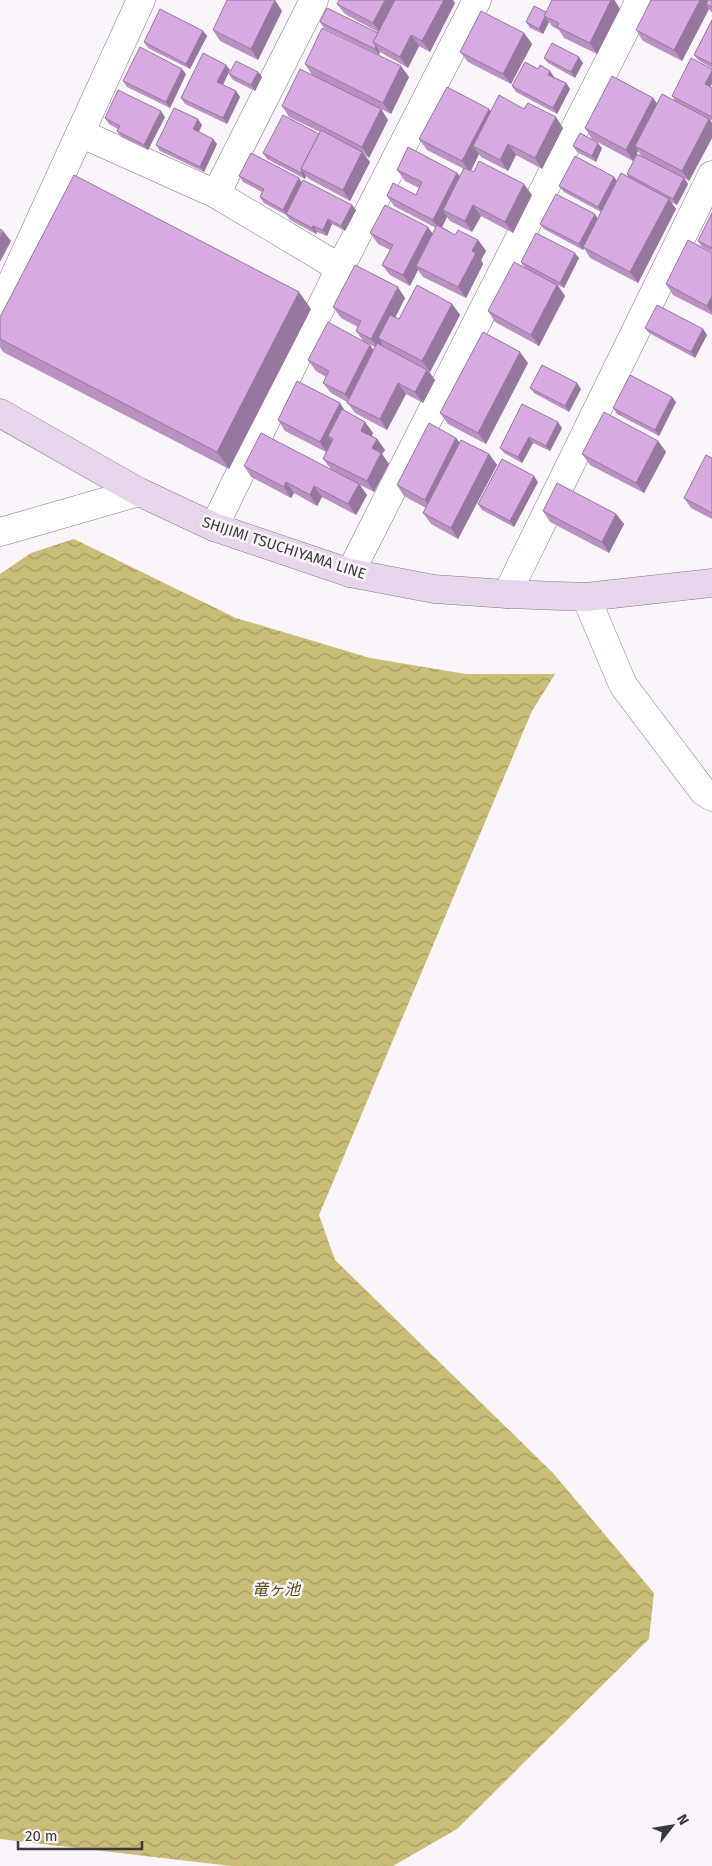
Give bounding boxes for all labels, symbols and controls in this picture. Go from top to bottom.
street label: SHIJIMI TSUCHIYAMA LINE [200,513,368,583]
water label: 竜ヶ池 [252,1580,302,1599]
north arrow [647,1801,697,1851]
text: N [673,1811,692,1828]
scale bar [18,1818,141,1850]
text: 20 m [25,1827,58,1845]

